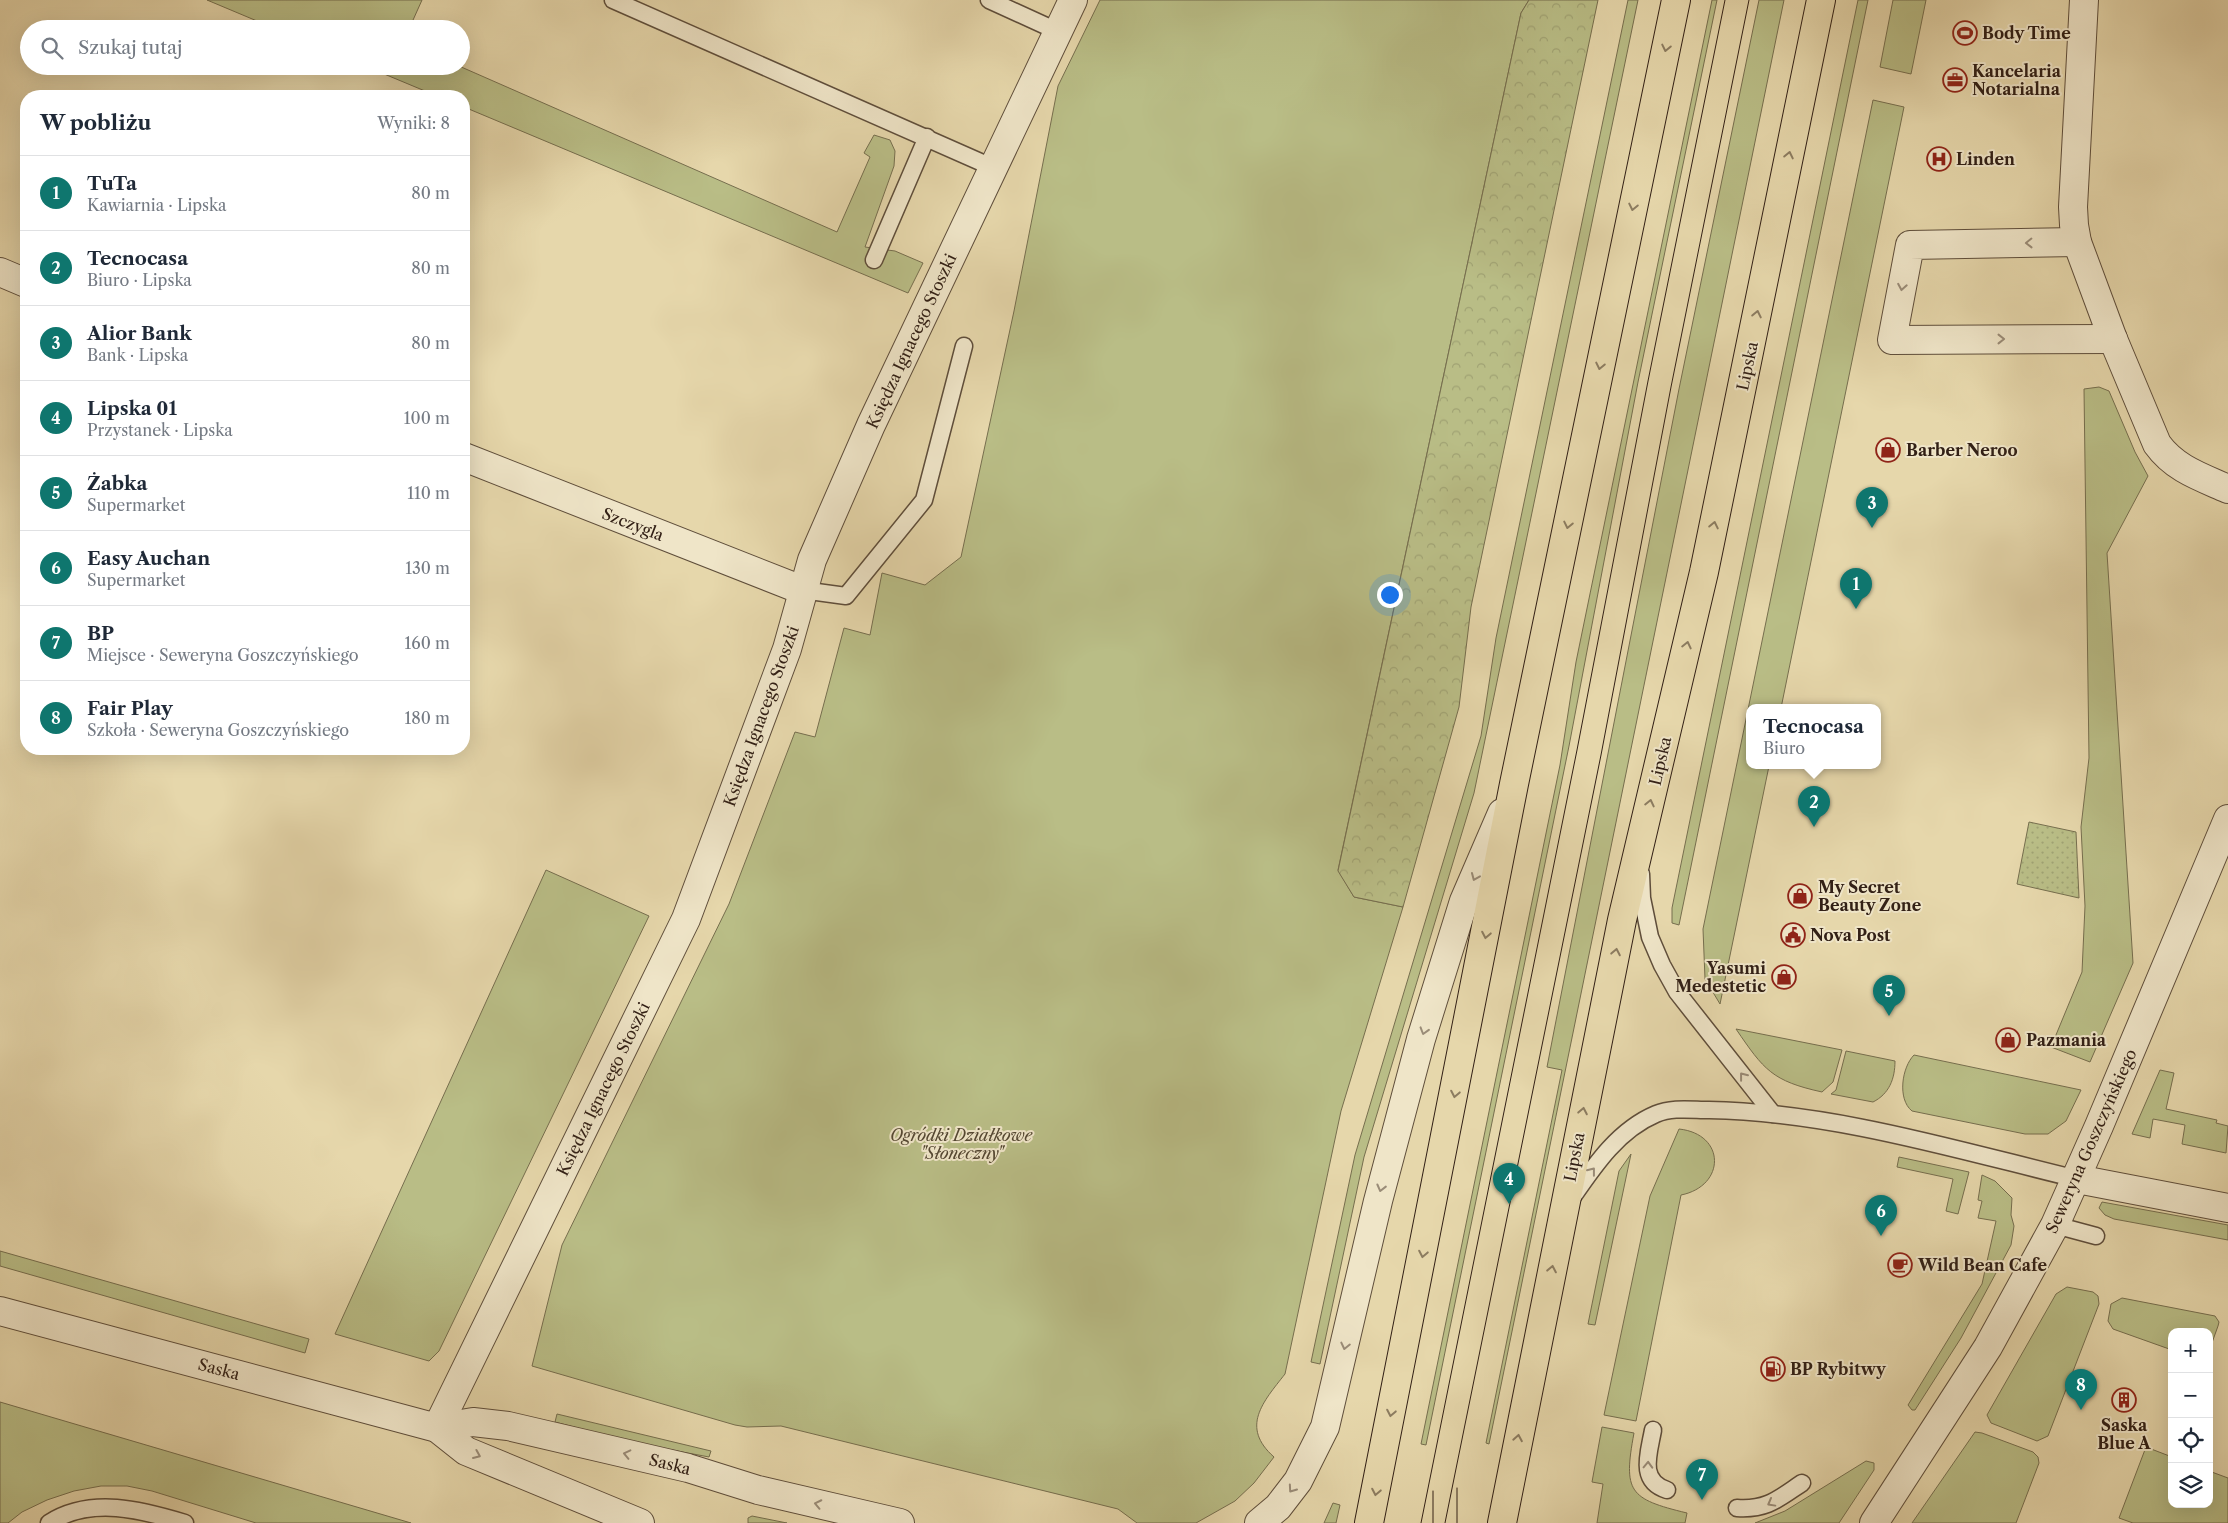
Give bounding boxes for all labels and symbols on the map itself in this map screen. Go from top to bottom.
sports icon: Body Time [1952,20,1978,46]
place label: Body Time [1982,23,2071,43]
one-way arrow [1661,43,1672,52]
place label: Kancelaria Notarialna [1972,61,2062,99]
office icon: Kancelaria Notarialna [1942,67,1968,93]
hospital icon: Linden [1926,146,1952,172]
place label: Linden [1956,149,2015,169]
one-way arrow [1784,150,1794,159]
one-way arrow [1628,202,1639,211]
one-way arrow [2024,237,2032,248]
street label: Księdza Ignacego Stoszki [862,250,960,432]
one-way arrow [1897,283,1907,292]
one-way arrow [1751,310,1762,318]
one-way arrow [1998,334,2006,344]
street label: Lipska [1732,339,1762,392]
one-way arrow [1596,362,1606,370]
shop icon: Barber Neroo [1875,437,1901,463]
place label: Barber Neroo [1906,440,2018,460]
pin: 3 [1856,487,1888,528]
street label: Szczygla [599,503,667,545]
one-way arrow [1708,520,1719,529]
one-way arrow [1563,521,1573,530]
pin: 1 [1840,568,1872,609]
your location [1377,582,1403,608]
street label: Księdza Ignacego Stoszki [719,623,803,809]
one-way arrow [1681,640,1692,649]
street label: Lipska [1645,734,1675,787]
pin: 2 [1798,786,1830,827]
one-way arrow [1644,799,1655,808]
one-way arrow [1470,872,1481,881]
place label: My Secret Beauty Zone [1818,877,1922,915]
shop icon: My Secret Beauty Zone [1787,883,1813,909]
public building icon: Nova Post [1780,922,1806,948]
place label: Nova Post [1810,925,1891,945]
one-way arrow [1481,930,1491,939]
one-way arrow [1610,948,1620,956]
place label: Yasumi Medestetic [1675,958,1766,996]
shop icon: Yasumi Medestetic [1771,964,1797,990]
pin: 5 [1873,975,1905,1016]
street label: Księdza Ignacego Stoszki [552,999,654,1179]
one-way arrow [1419,1026,1429,1035]
shop icon: Pazmania [1995,1027,2021,1053]
place label: Pazmania [2026,1030,2107,1050]
street label: Seweryna Goszczyńskiego [2041,1046,2141,1236]
one-way arrow [1739,1072,1748,1081]
one-way arrow [1450,1090,1461,1099]
one-way arrow [1578,1107,1588,1116]
park label: Ogródki Działkowe "Słoneczny" [890,1125,1033,1163]
street label: Lipska [1559,1130,1589,1183]
pin: 4 [1493,1163,1525,1204]
one-way arrow [1586,1168,1594,1177]
one-way arrow [1376,1183,1387,1192]
pin: 6 [1865,1195,1897,1236]
one-way arrow [1419,1249,1429,1258]
cafe icon: Wild Bean Cafe [1887,1252,1913,1278]
place label: Wild Bean Cafe [1917,1255,2047,1275]
one-way arrow [1546,1264,1556,1273]
one-way arrow [1340,1342,1351,1351]
street label: Saska [196,1354,243,1384]
fuel station icon: BP Rybitwy [1760,1356,1786,1382]
place label: BP Rybitwy [1790,1359,1887,1379]
pin: 8 [2065,1369,2097,1410]
building icon: Saska Blue A [2111,1387,2137,1413]
one-way arrow [1387,1408,1397,1417]
place label: Saska Blue A [2097,1415,2151,1453]
one-way arrow [1513,1433,1523,1442]
one-way arrow [472,1449,481,1460]
one-way arrow [623,1449,632,1460]
street label: Saska [647,1449,693,1479]
pin: 7 [1686,1459,1718,1500]
one-way arrow [1643,1461,1653,1469]
one-way arrow [1289,1483,1298,1492]
one-way arrow [1371,1487,1381,1496]
one-way arrow [1768,1496,1777,1506]
one-way arrow [814,1499,823,1510]

